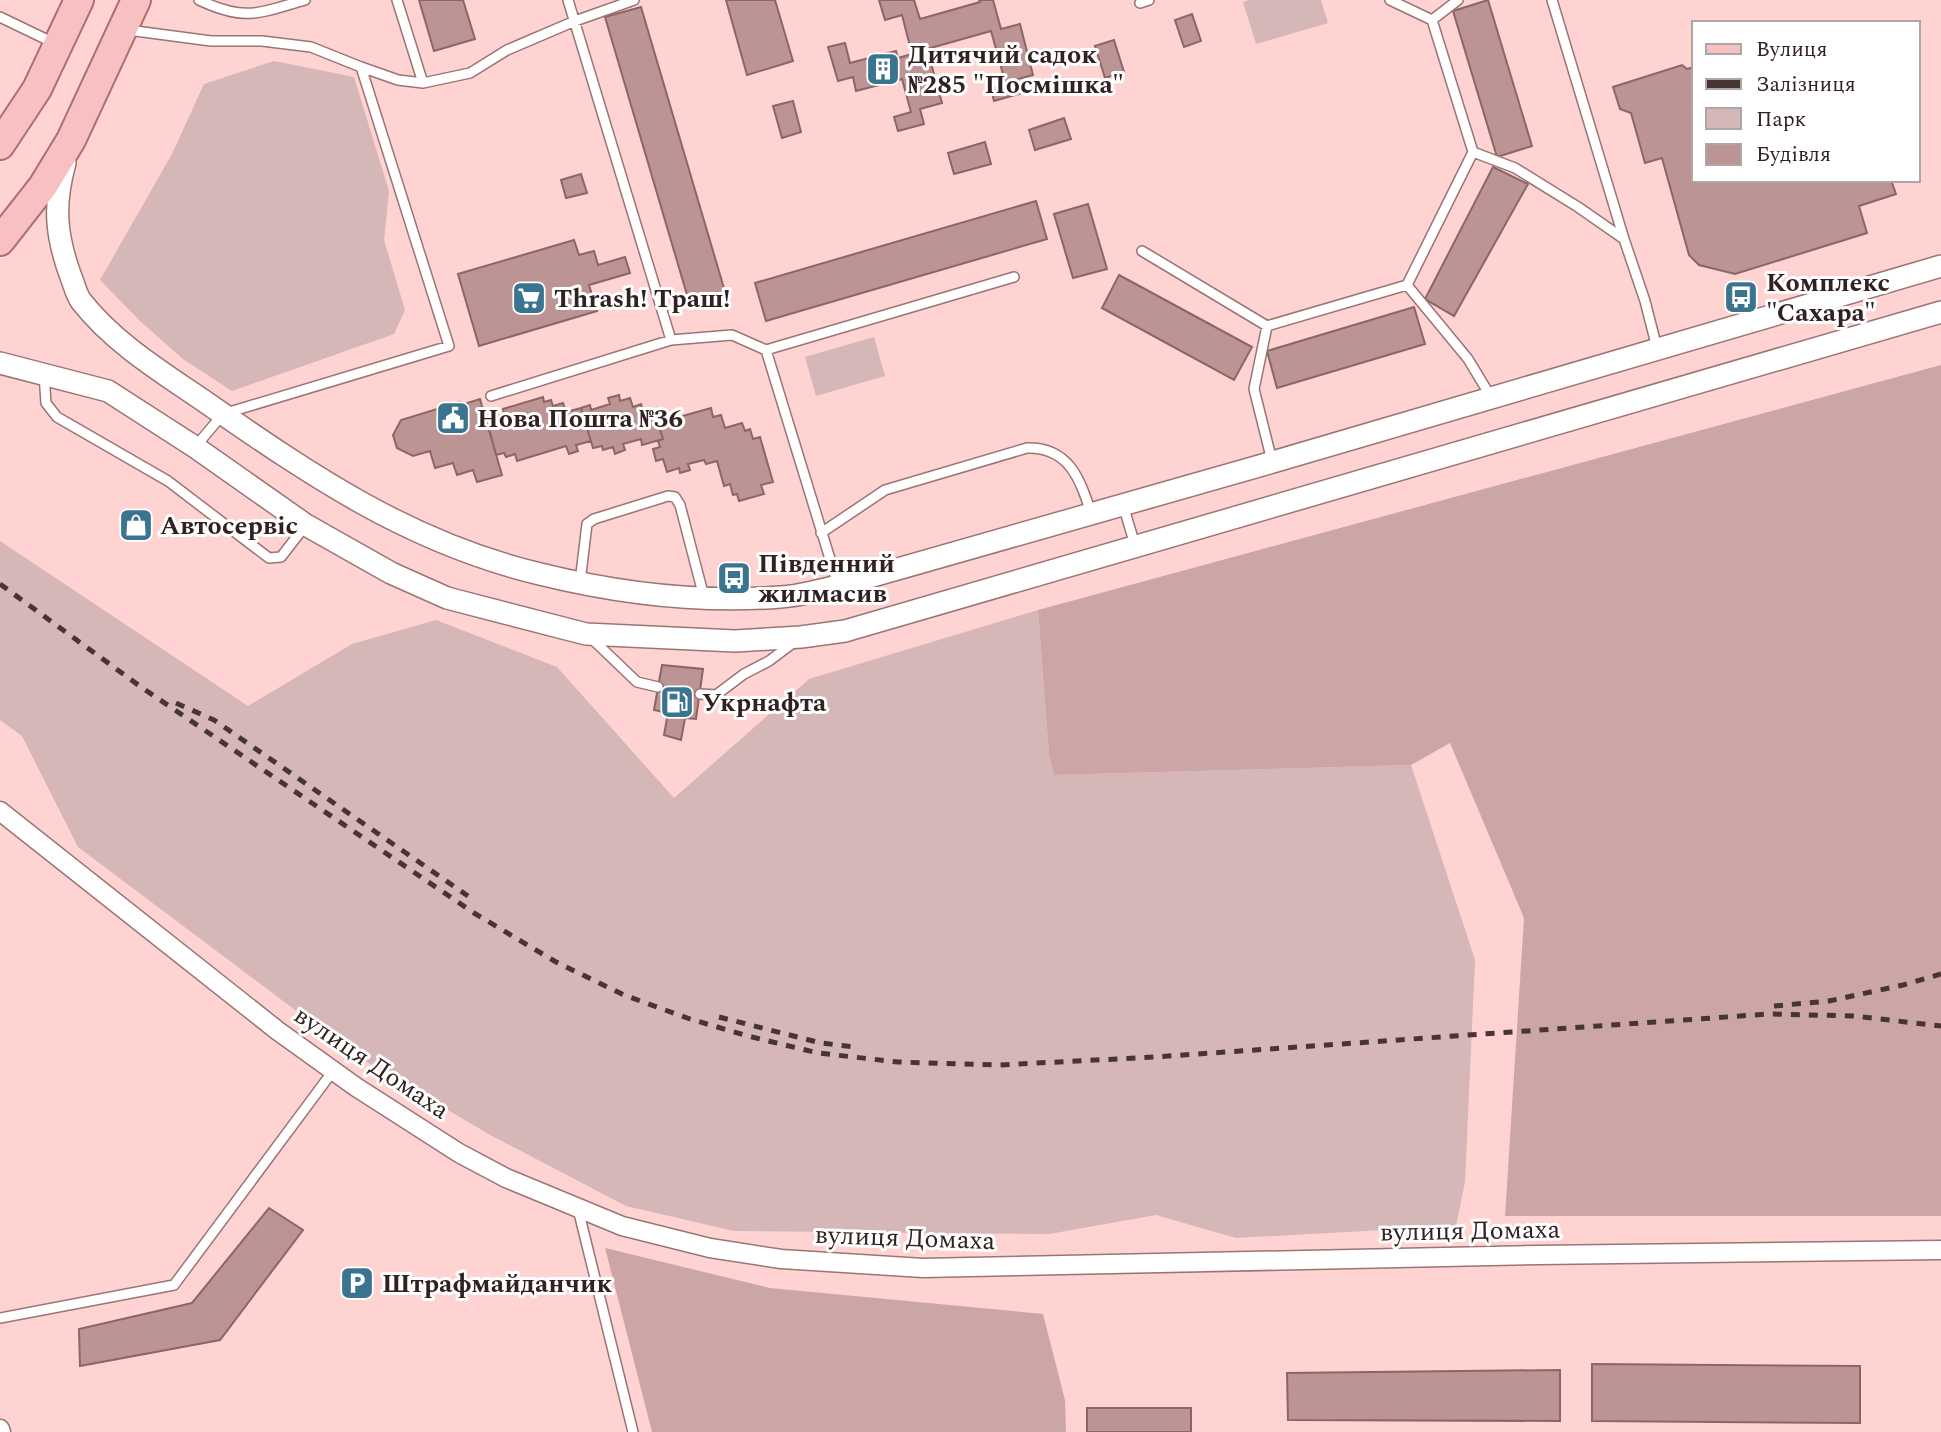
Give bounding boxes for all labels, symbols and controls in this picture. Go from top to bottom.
legend [1692,21,1920,182]
text: Вулиця [1756,34,1827,66]
place label: Дитячий садок №285 "Посмішка" [908,35,1124,105]
building icon: Дитячий садок №285 "Посмішка" [864,50,902,88]
text: Залізниця [1756,69,1856,101]
text: Парк [1756,104,1807,136]
text: Будівля [1756,139,1831,171]
place label: Комплекс "Сахара" [1766,263,1890,333]
bus stop icon: Комплекс "Сахара" [1722,278,1760,316]
supermarket icon: Thrash! Траш! [510,279,548,317]
place label: Thrash! Траш! [554,279,730,319]
public building icon: Нова Пошта №36 [434,399,472,437]
place label: Нова Пошта №36 [477,399,683,439]
shop icon: Автосервіс [117,506,155,544]
place label: Автосервіс [160,506,298,546]
place label: Південний жилмасив [758,544,895,614]
bus stop icon: Південний жилмасив [715,559,753,597]
fuel station icon: Укрнафта [658,683,696,721]
place label: Укрнафта [702,683,827,723]
street label: вулиця Домаха [285,996,458,1130]
street label: вулиця Домаха [1379,1209,1561,1253]
street label: вулиця Домаха [814,1215,996,1261]
parking icon: Штрафмайданчик [338,1264,376,1302]
place label: Штрафмайданчик [382,1264,613,1304]

